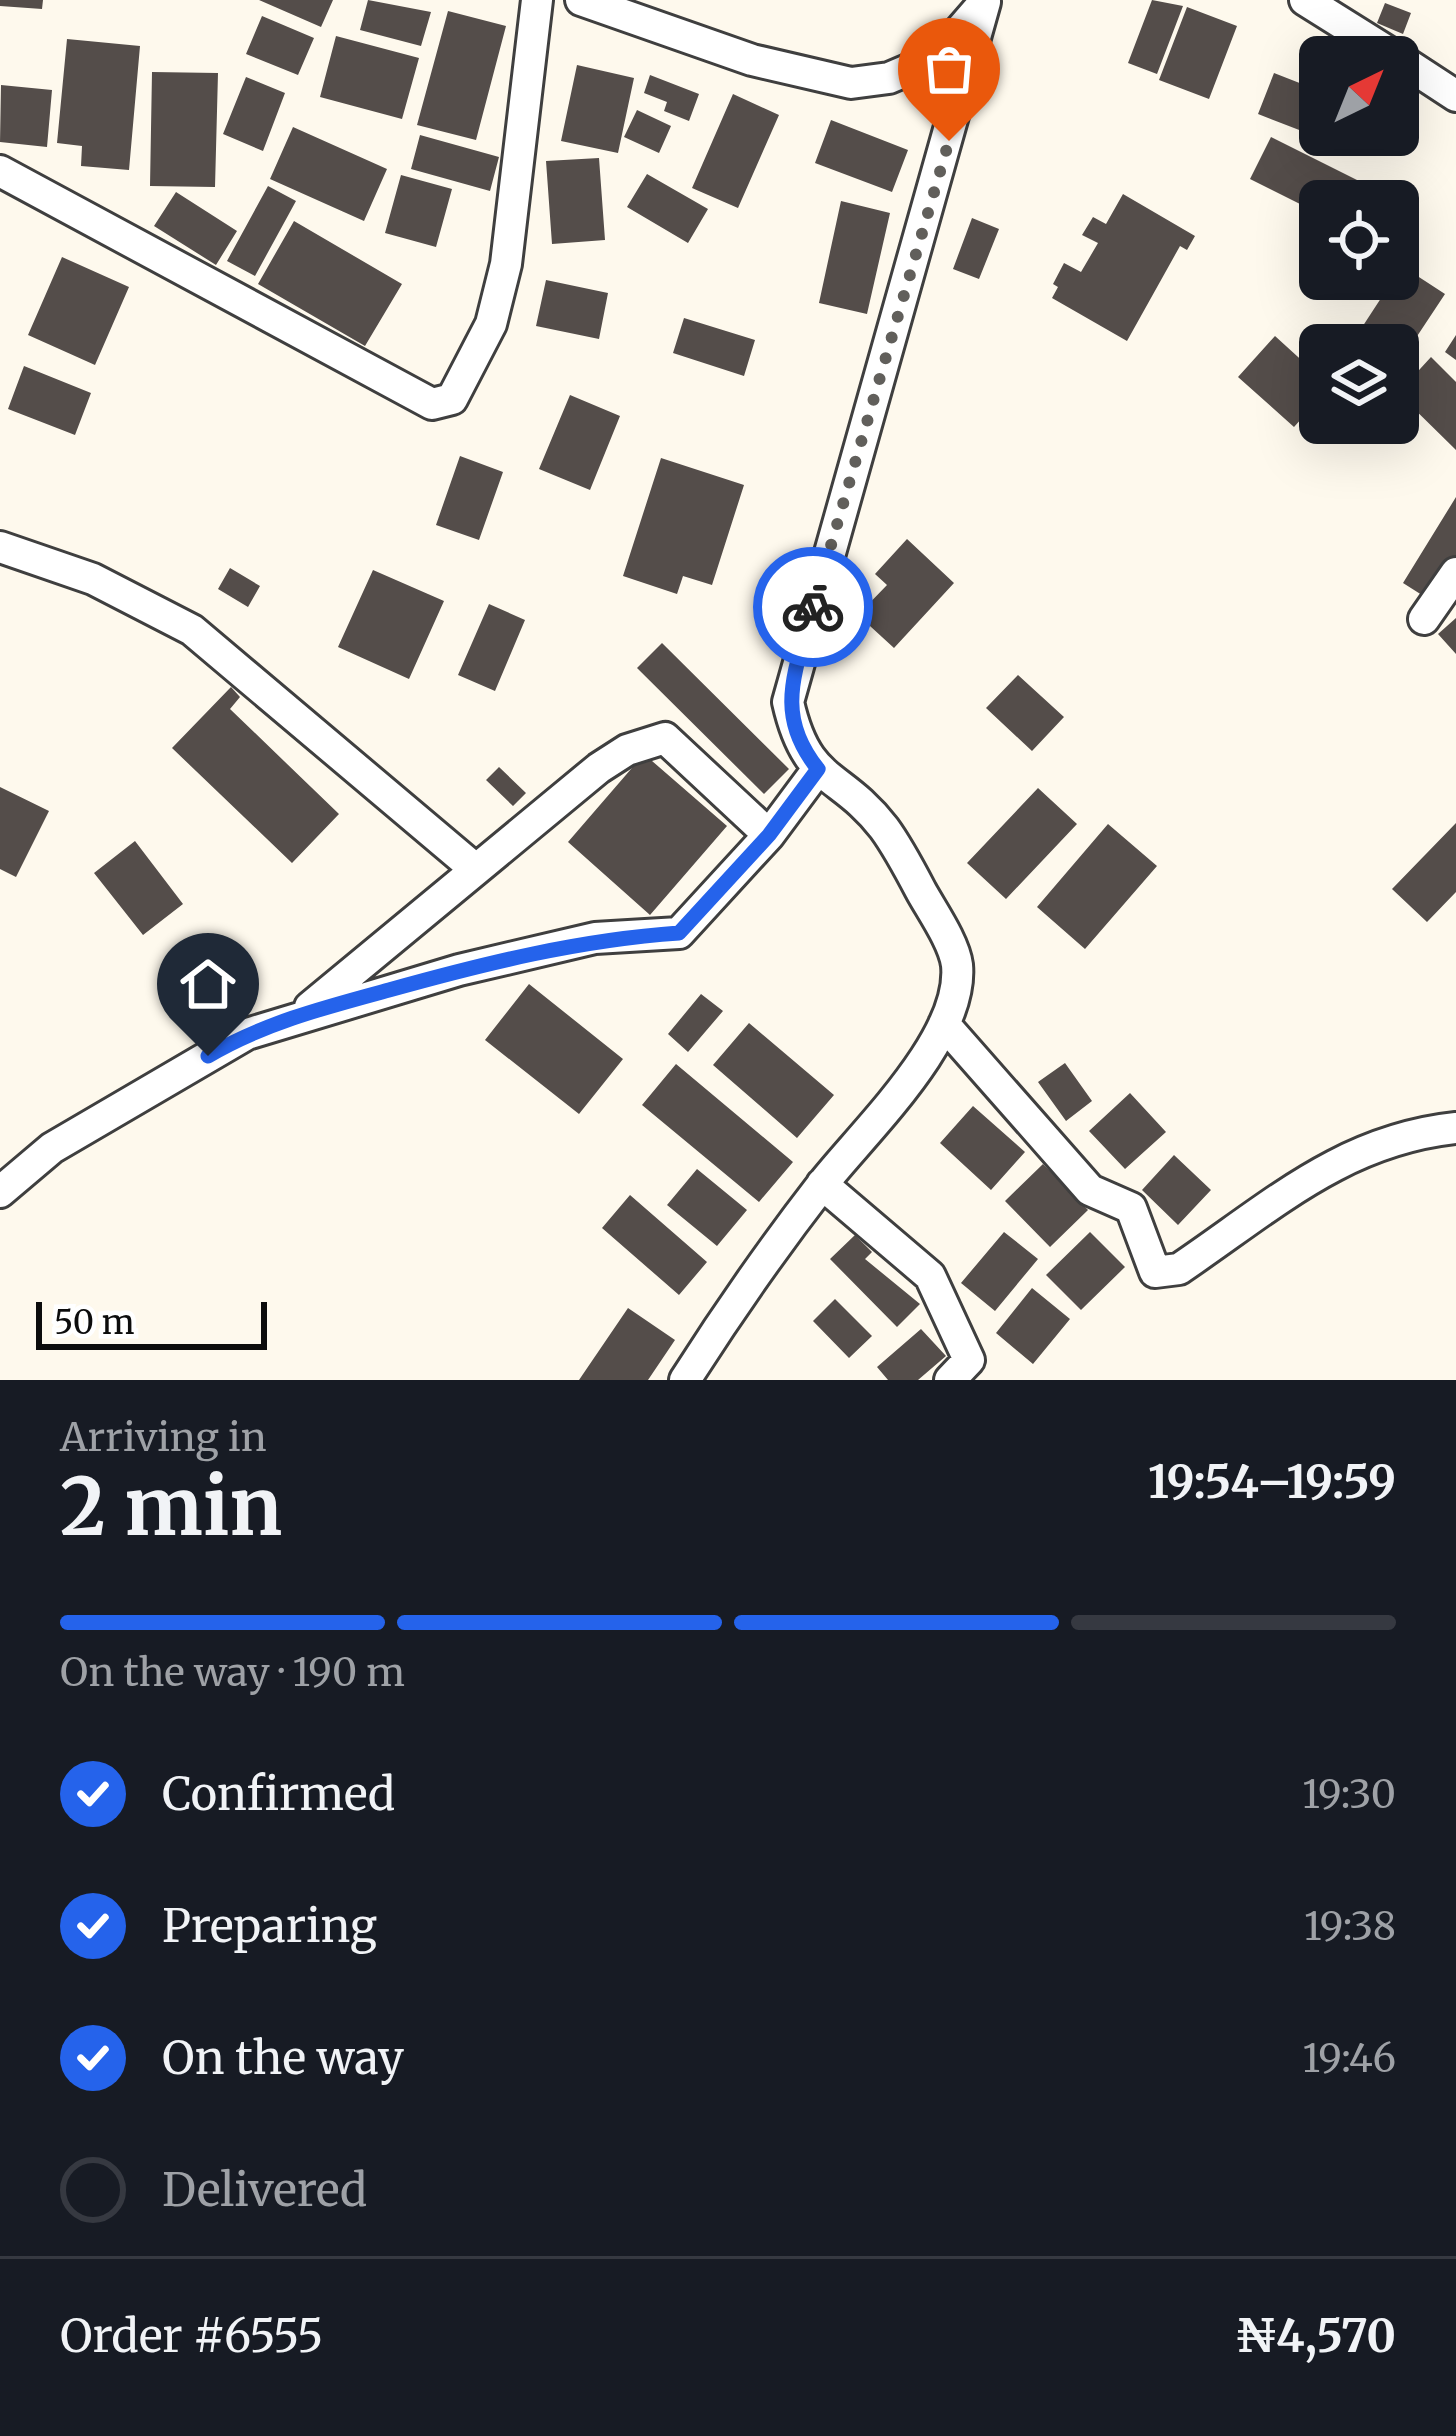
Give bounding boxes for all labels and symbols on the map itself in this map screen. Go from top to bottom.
pin [898,18,1000,141]
north arrow [1299,36,1419,156]
courier [753,547,873,667]
pin [157,933,259,1056]
scale bar [36,1296,267,1349]

